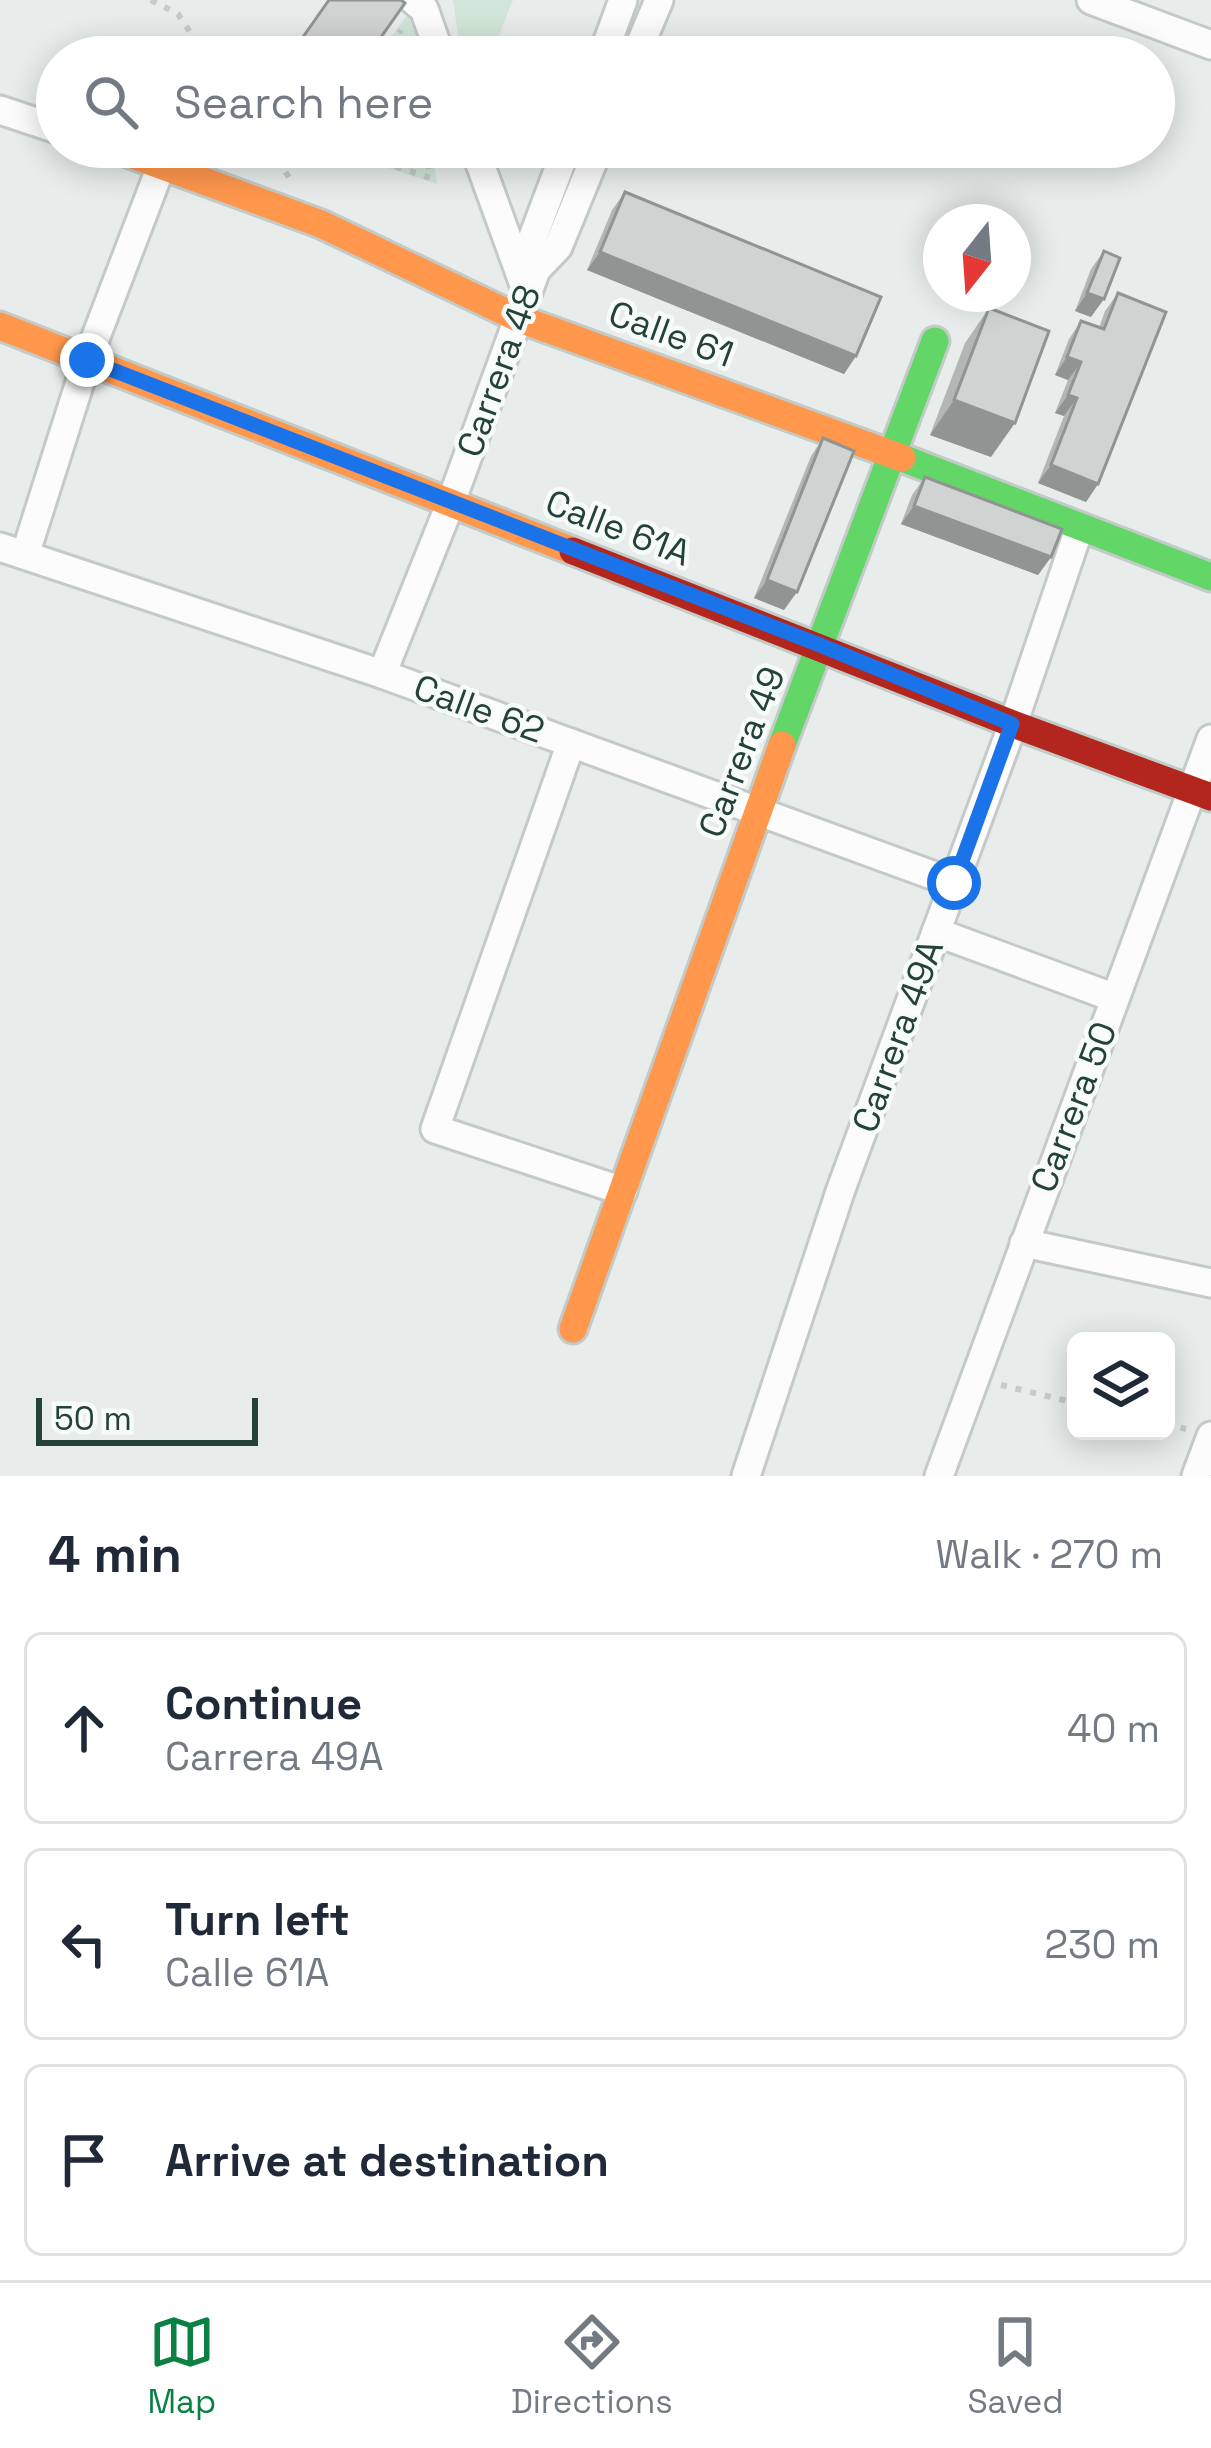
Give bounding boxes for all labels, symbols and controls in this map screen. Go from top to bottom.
search box [36,36,1175,168]
icon: search [78,69,144,135]
text: Search here [174,74,433,131]
north arrow [923,204,1031,312]
street label: Carrera 48 [447,279,551,463]
street label: Calle 61 [603,290,739,378]
route end [60,333,114,387]
street label: Calle 61A [539,479,697,577]
street label: Carrera 49 [688,660,796,844]
street label: Calle 62 [407,664,551,754]
route start [927,856,981,910]
street label: Carrera 49A [842,933,954,1139]
street label: Carrera 50 [1020,1015,1128,1199]
map controls [1067,1332,1175,1440]
button: layers [1067,1332,1175,1440]
scale bar [36,1392,258,1445]
text: 50 m [54,1398,132,1440]
text: 4 min [48,1522,182,1587]
text: Walk · 270 m [936,1530,1163,1579]
text: Continue [165,1675,362,1732]
icon: ahead [51,1695,117,1761]
text: 40 m [1067,1704,1160,1753]
text: Carrera 49A [165,1732,384,1781]
text: Turn left [165,1891,350,1948]
icon: left [51,1911,117,1977]
text: 230 m [1045,1920,1160,1969]
text: Calle 61A [165,1948,329,1997]
icon: arrive [51,2127,117,2193]
text: Arrive at destination [165,2132,609,2189]
tab: Map [147,2309,216,2423]
tab: Directions [511,2309,673,2423]
tab: Saved [967,2309,1064,2423]

